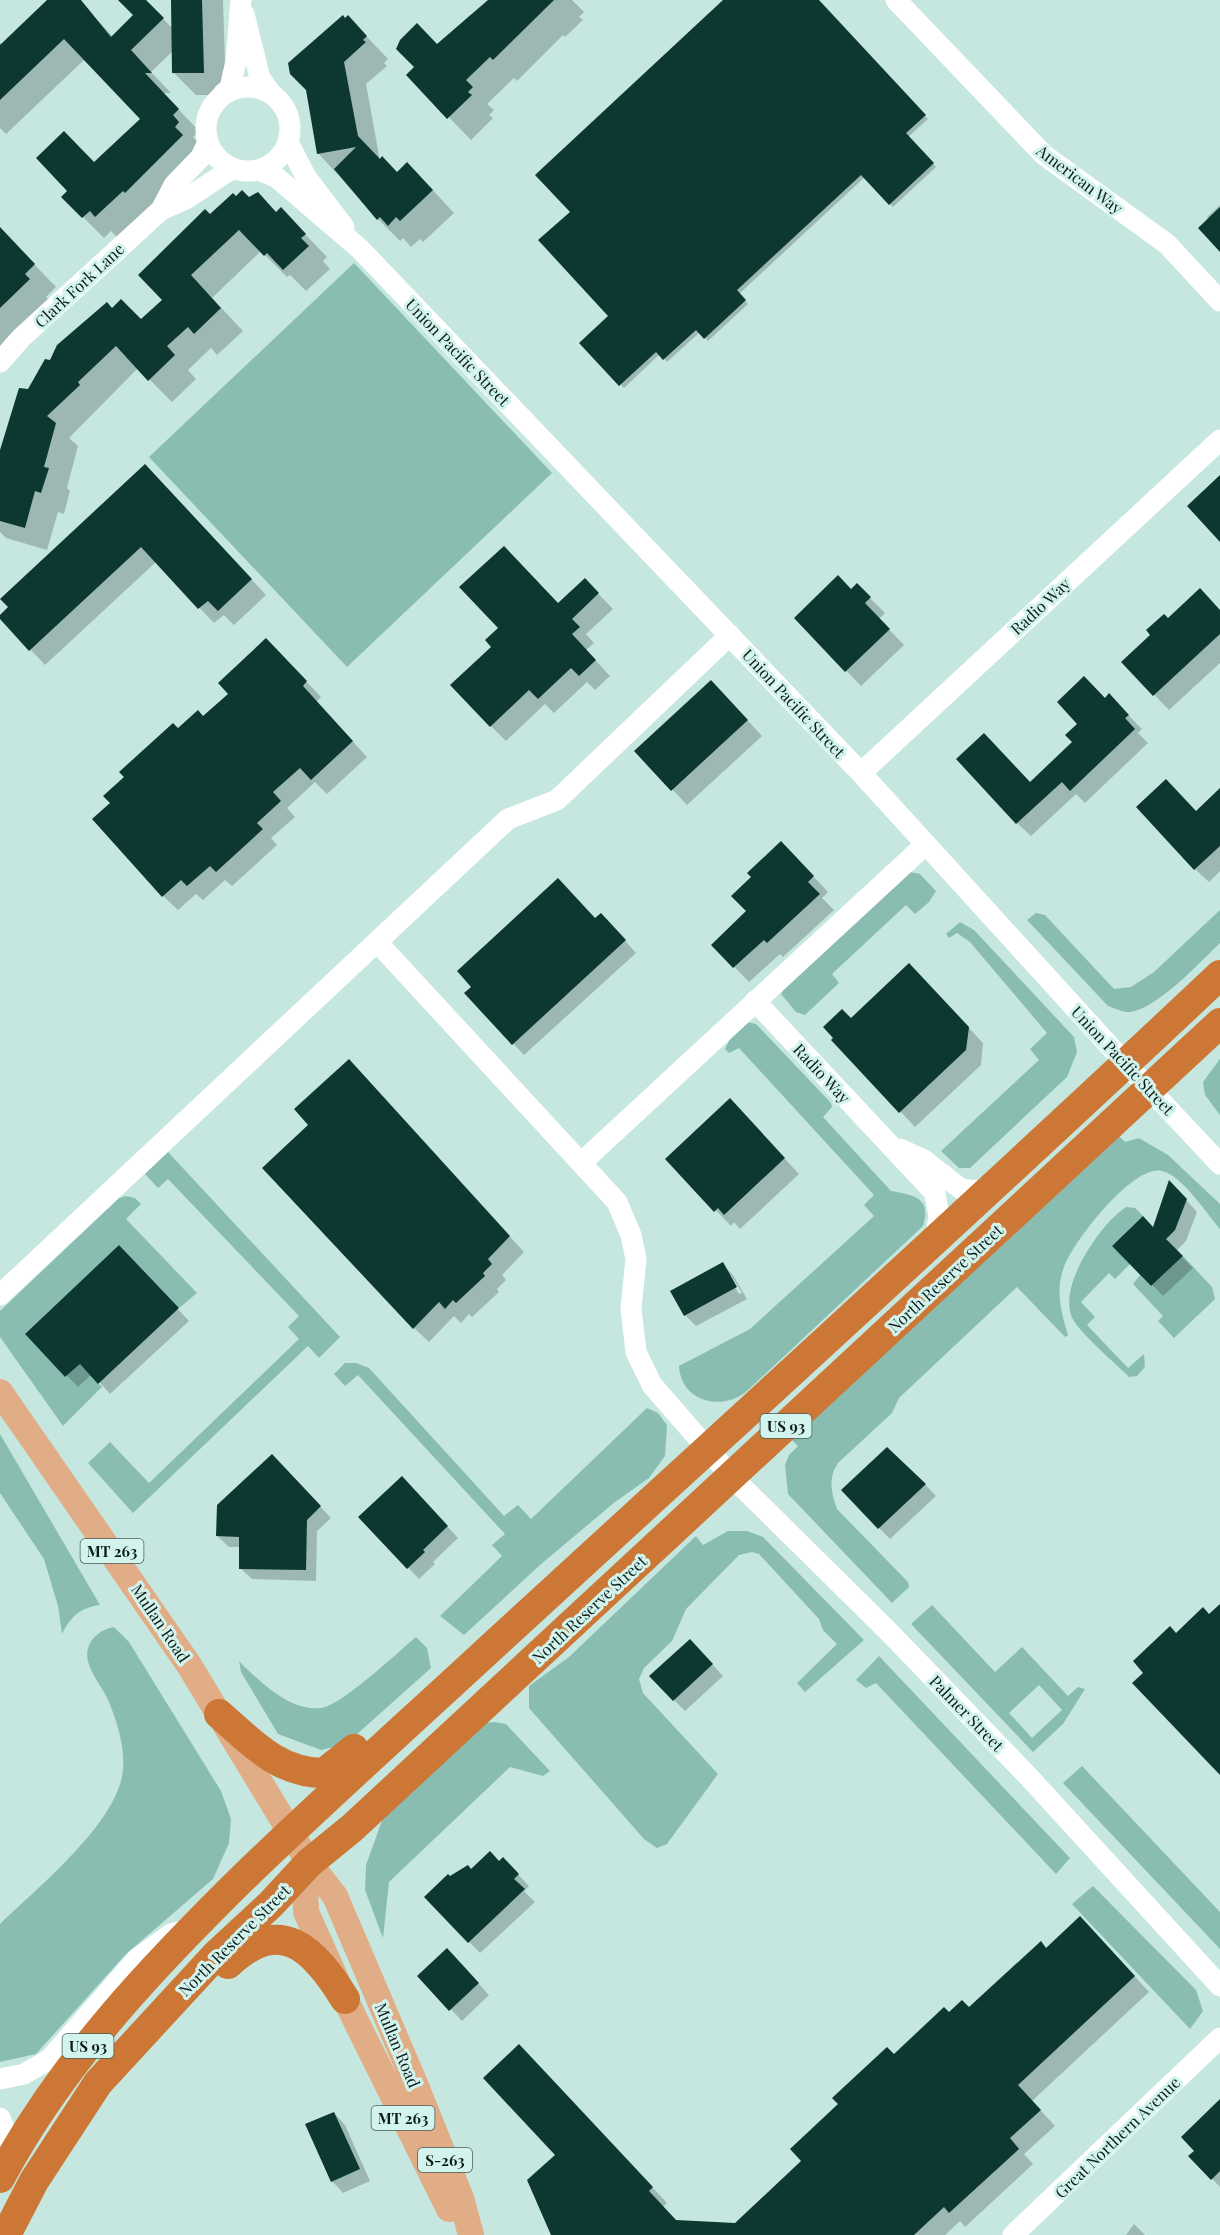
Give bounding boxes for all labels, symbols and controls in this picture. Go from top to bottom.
street label: American Way [1032,139,1127,218]
street label: Clark Fork Lane [30,238,128,332]
street label: Union Pacific Street [401,294,515,410]
street label: Radio Way [1006,573,1074,639]
street label: Union Pacific Street [738,644,850,762]
street label: Union Pacific Street [1067,1001,1179,1119]
street label: Radio Way [789,1039,855,1107]
street label: North Reserve Street [883,1219,1007,1337]
road number: US 93 [760,1414,812,1438]
road number: MT 263 [80,1539,144,1563]
street label: North Reserve Street [527,1550,651,1668]
street label: Mullan Road [127,1580,195,1666]
street label: Palmer Street [925,1671,1009,1756]
street label: North Reserve Street [174,1879,295,2000]
street label: Mullan Road [371,1999,425,2091]
road number: US 93 [62,2034,113,2058]
street label: Great Northern Avenue [1050,2072,1184,2202]
road number: MT 263 [372,2106,434,2130]
road number: S-263 [418,2148,472,2172]

